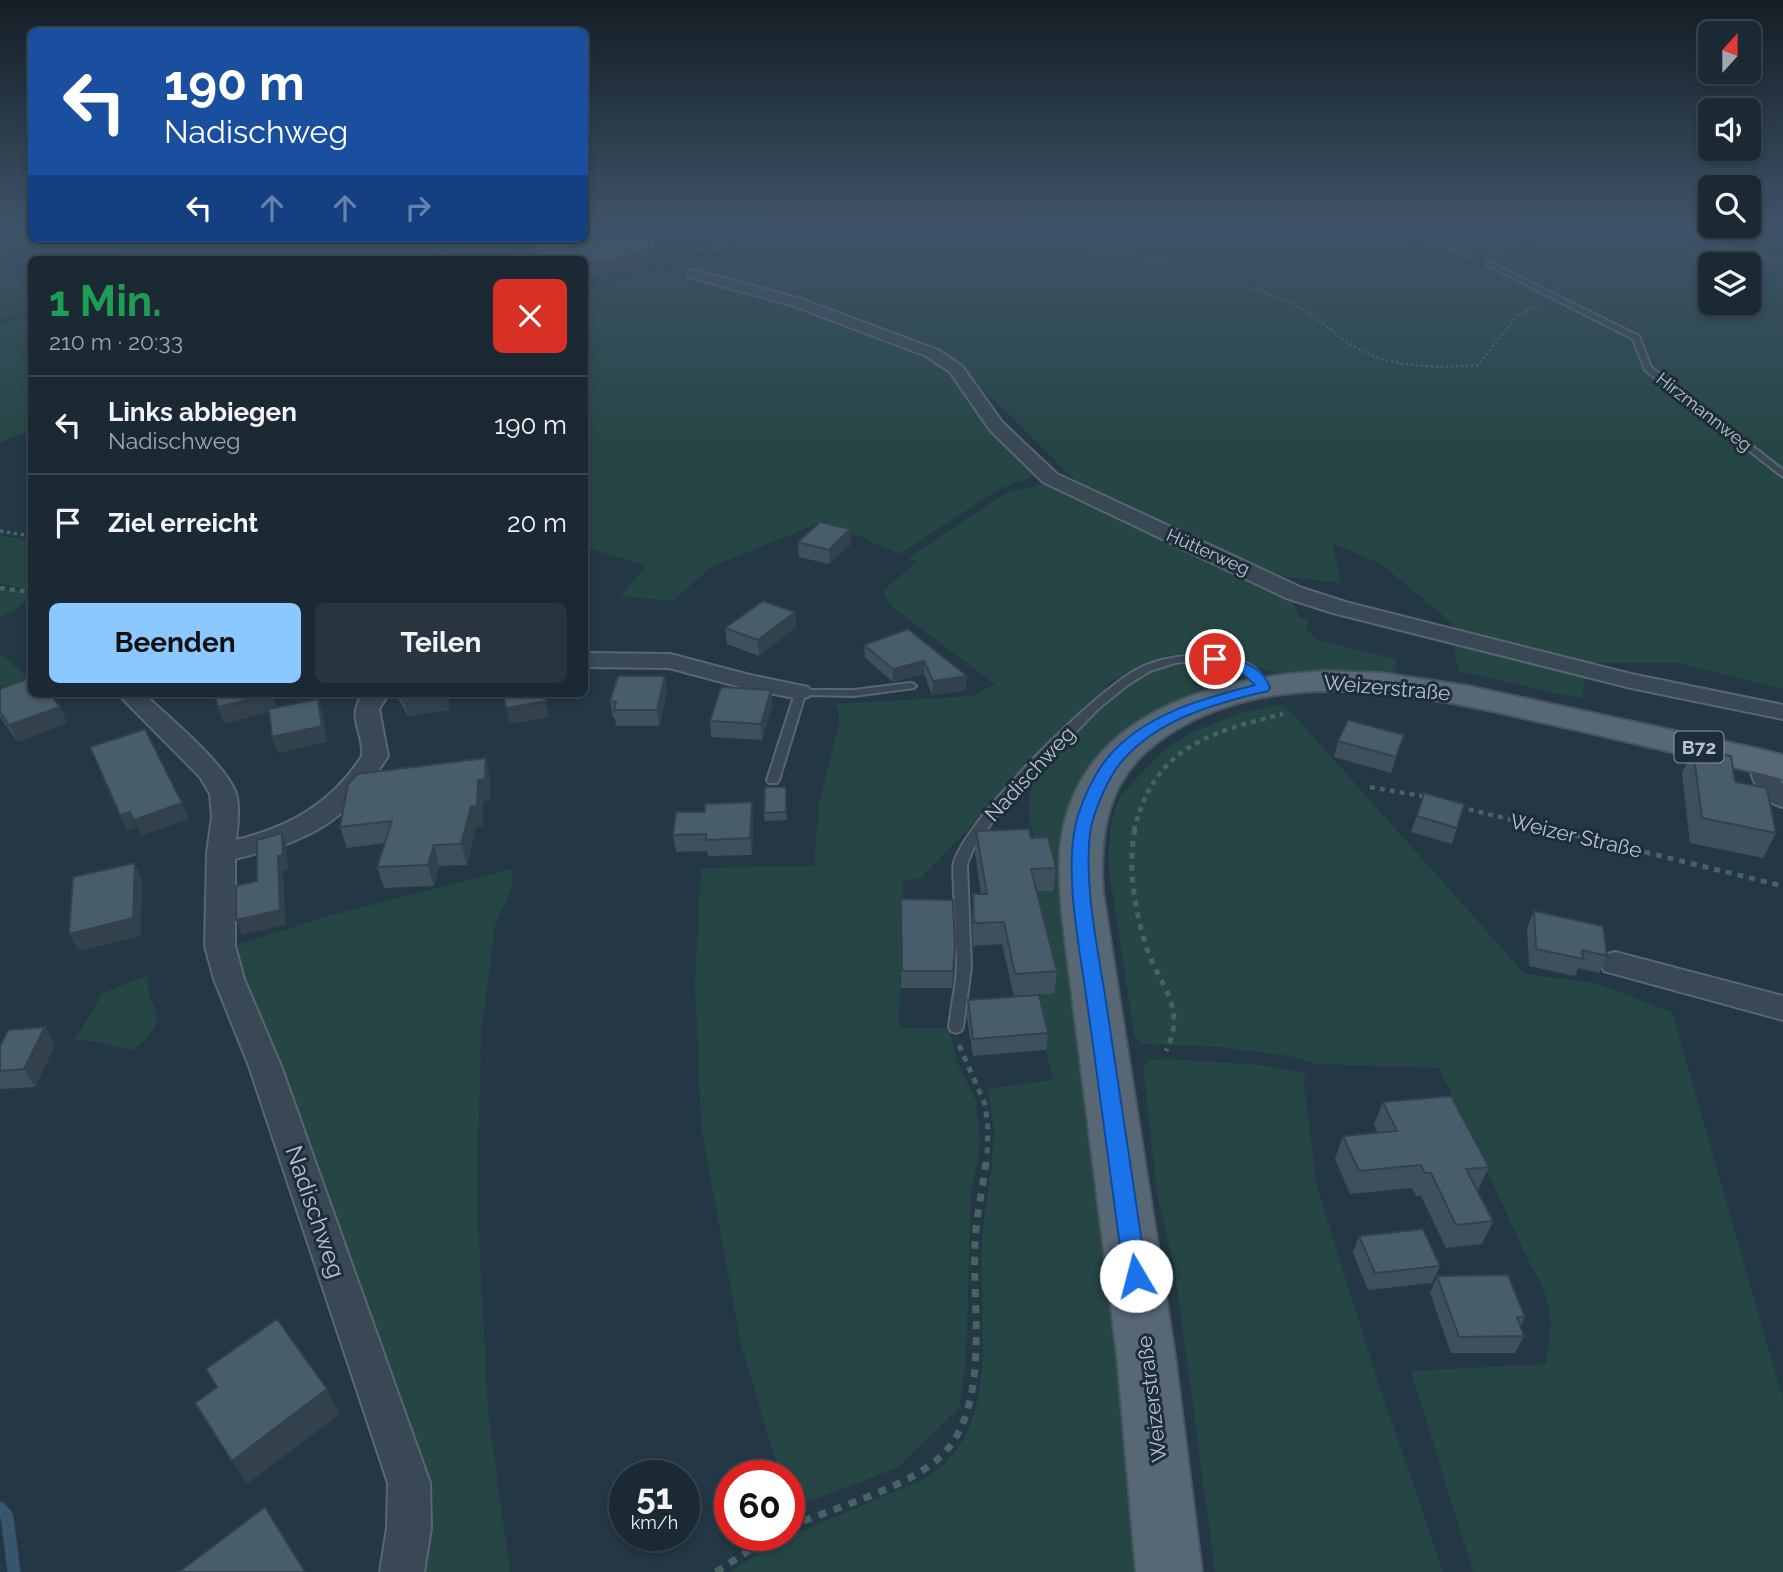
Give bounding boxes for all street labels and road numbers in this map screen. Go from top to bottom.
street label: Hirzmannweg [1652,368,1756,455]
street label: Hütterweg [1163,524,1253,579]
street label: Weizerstraße [1323,670,1451,705]
street label: Nadischweg [979,721,1080,826]
road number: B72 [1674,732,1724,762]
street label: Weizer Straße [1508,808,1644,863]
street label: Nadischweg [279,1142,352,1282]
street label: Weizerstraße [1131,1334,1172,1464]

